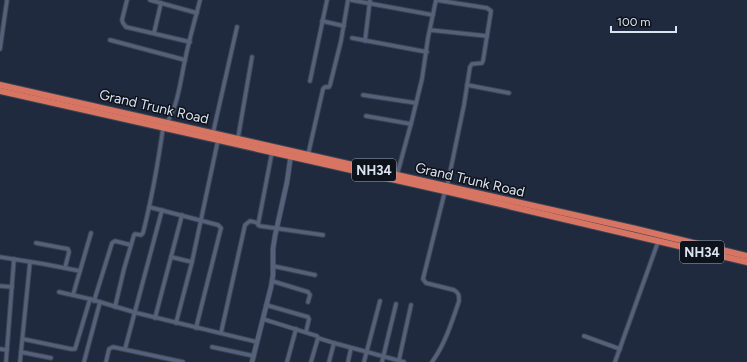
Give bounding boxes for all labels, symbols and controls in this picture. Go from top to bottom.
scale bar [611,8,676,34]
text: 100 m [617,15,651,29]
street label: Grand Trunk Road [98,86,210,128]
road number: NH34 [352,159,396,181]
street label: Grand Trunk Road [414,159,526,201]
road number: NH34 [680,241,724,263]

